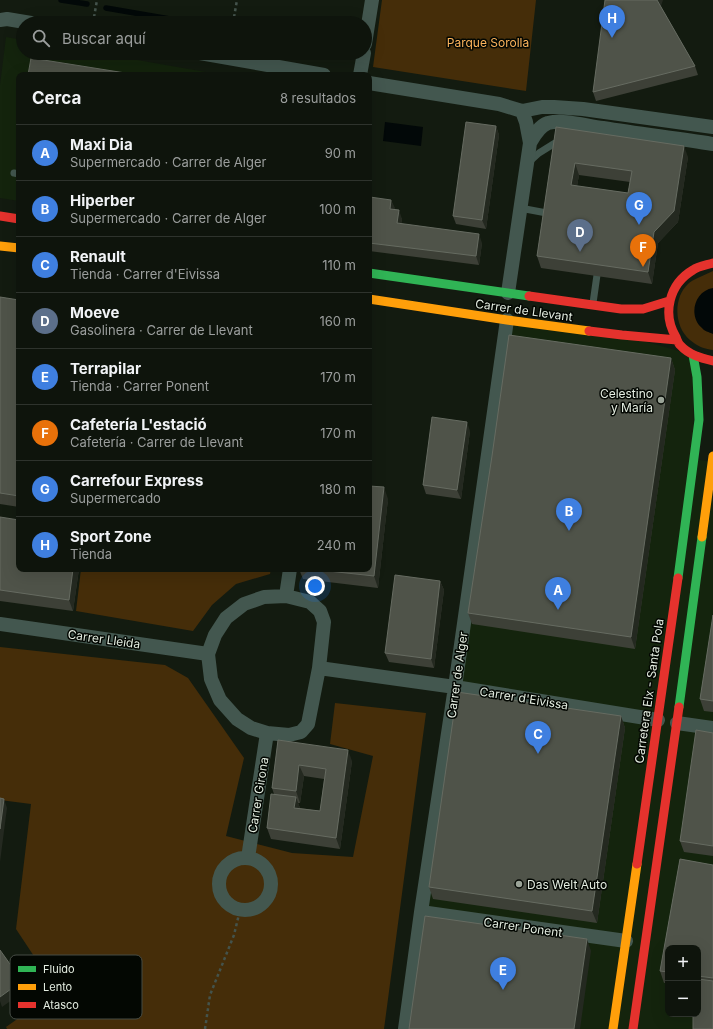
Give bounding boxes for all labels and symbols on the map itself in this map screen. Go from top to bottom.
pin: H [599,5,625,38]
park label: Parque Sorolla [447,35,529,50]
pin: G [626,192,652,225]
pin: D [567,219,593,252]
pin: F [630,234,656,267]
street label: Carrer de Llevant [474,296,574,324]
place label: Celestino y María [600,386,653,415]
marker: Celestino y María [656,395,666,405]
pin: B [556,498,582,531]
your location [305,576,325,596]
pin: A [545,577,571,610]
street label: Carretera Elx - Santa Pola [631,618,667,764]
street label: Carrer Lleida [67,626,141,652]
street label: Carrer de Alger [444,630,471,719]
street label: Carrer d'Eivissa [479,684,569,712]
pin: C [525,721,551,754]
street label: Carrer Girona [245,756,271,834]
place label: Das Welt Auto [527,877,607,892]
marker: Das Welt Auto [514,879,524,889]
street label: Carrer Ponent [483,914,563,940]
legend [10,955,142,1019]
pin: E [490,957,516,990]
text: Fluido [43,962,75,976]
text: Lento [43,980,73,994]
text: Atasco [43,998,79,1012]

